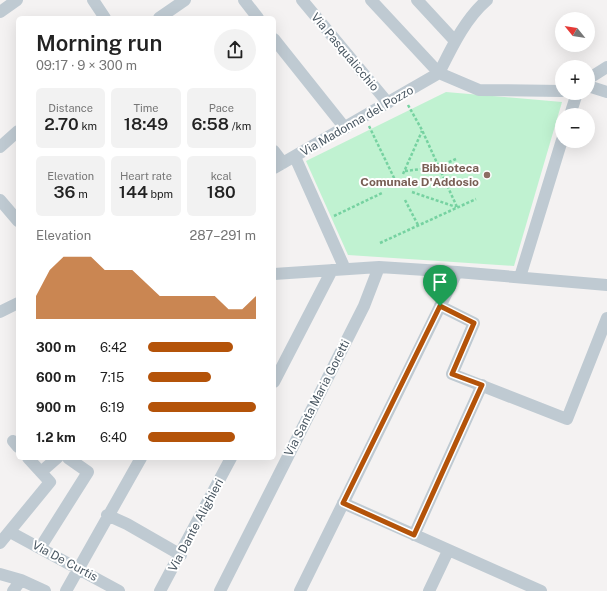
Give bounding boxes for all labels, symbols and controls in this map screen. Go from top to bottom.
street label: Via Pasqualicchio [308,10,382,94]
north arrow [555,12,595,52]
map controls [555,12,595,148]
button: share [214,29,256,71]
text: Morning run [36,30,162,56]
text: 09:17 · 9 × 300 m [36,58,137,73]
button: + [555,60,595,100]
street label: Via Madonna del Pozzo [298,83,416,159]
text: Distance [48,102,93,114]
text: Time [133,102,159,114]
text: Pace [209,102,234,114]
button: − [555,108,595,148]
text: 2.70 [44,114,79,134]
text: 18:49 [124,114,168,134]
text: 6:58 [191,114,229,134]
text: km [79,120,97,132]
text: /km [229,120,251,132]
place label: Biblioteca Comunale D'Addosio [360,161,479,189]
text: Elevation [47,170,94,182]
text: Heart rate [120,170,172,182]
text: kcal [211,170,232,182]
marker: Biblioteca Comunale D'Addosio [482,170,492,180]
text: 36 [54,182,76,202]
text: 144 [119,182,148,202]
text: 180 [207,182,236,202]
text: m [76,188,88,200]
text: bpm [148,188,173,200]
text: Elevation [36,228,91,243]
text: 287–291 m [189,228,256,243]
pin [423,265,457,306]
icon: arrive [429,271,451,293]
street label: Via Santa Maria Goretti [281,337,353,459]
text: 300 m [36,340,76,355]
text: 6:42 [100,340,127,355]
text: 600 m [36,370,76,385]
text: 7:15 [100,370,124,385]
text: 900 m [36,400,76,415]
text: 6:19 [100,400,124,415]
text: 1.2 km [36,430,76,445]
text: 6:40 [100,430,127,445]
street label: Via Dante Alighieri [166,476,226,574]
street label: Via De Curtis [30,538,100,584]

